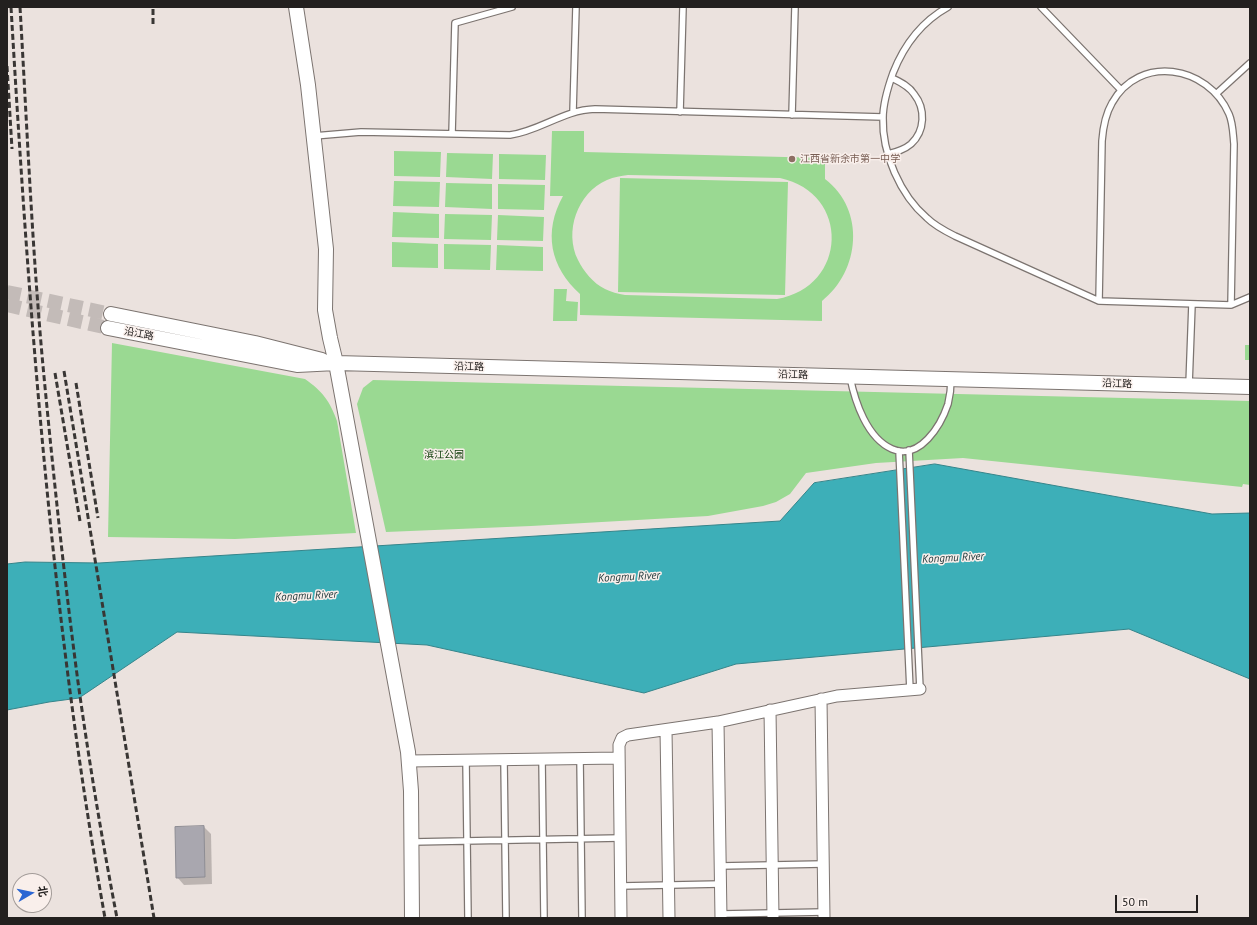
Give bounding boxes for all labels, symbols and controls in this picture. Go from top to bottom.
place label: 江西省新余市第一中学 [800,153,900,165]
marker: 江西省新余市第一中学 [787,154,797,164]
street label: 沿江路 [123,325,155,343]
street label: 沿江路 [454,361,484,373]
street label: 沿江路 [778,369,808,381]
street label: 沿江路 [1102,377,1132,391]
park label: 滨江公园 [424,449,464,461]
water label: Kongmu River [922,550,984,566]
water label: Kongmu River [598,569,660,585]
water label: Kongmu River [275,588,337,604]
north arrow [12,873,52,913]
text: 北 [35,885,51,898]
scale bar [1117,887,1200,913]
text: 50 m [1122,894,1148,909]

